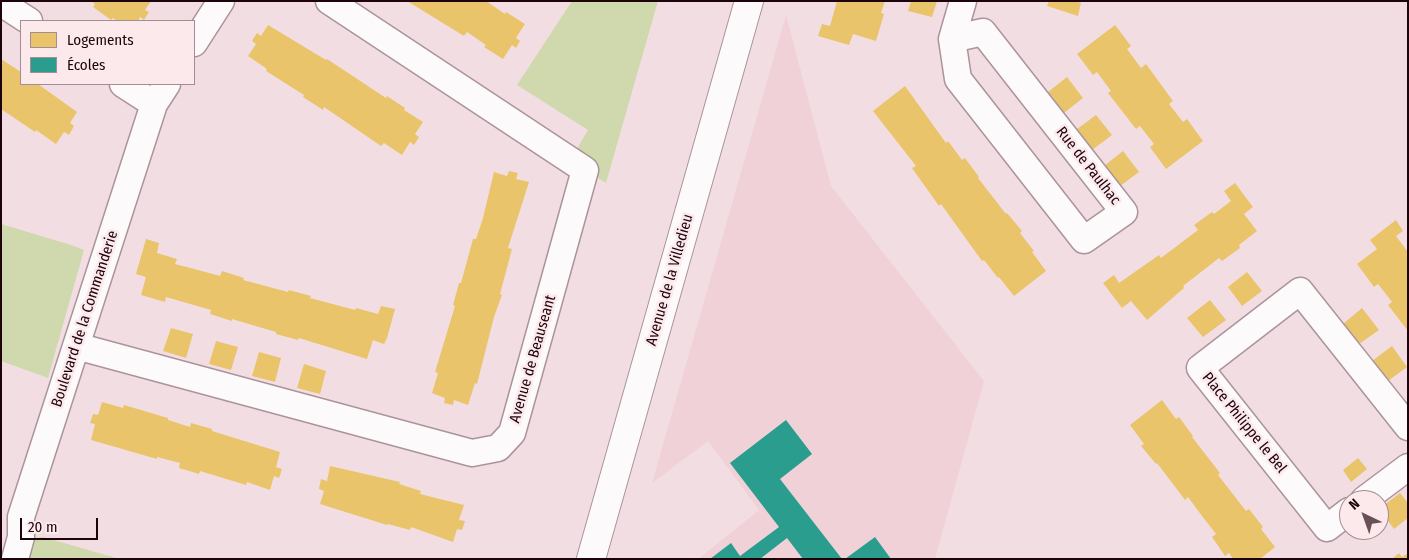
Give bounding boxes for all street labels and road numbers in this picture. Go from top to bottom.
street label: Rue de Paulhac [1052,123,1124,209]
street label: Avenue de la Villedieu [643,212,697,348]
street label: Boulevard de la Commanderie [48,228,122,410]
street label: Avenue de Beauseant [506,293,560,425]
street label: Place Philippe le Bel [1198,369,1290,477]

